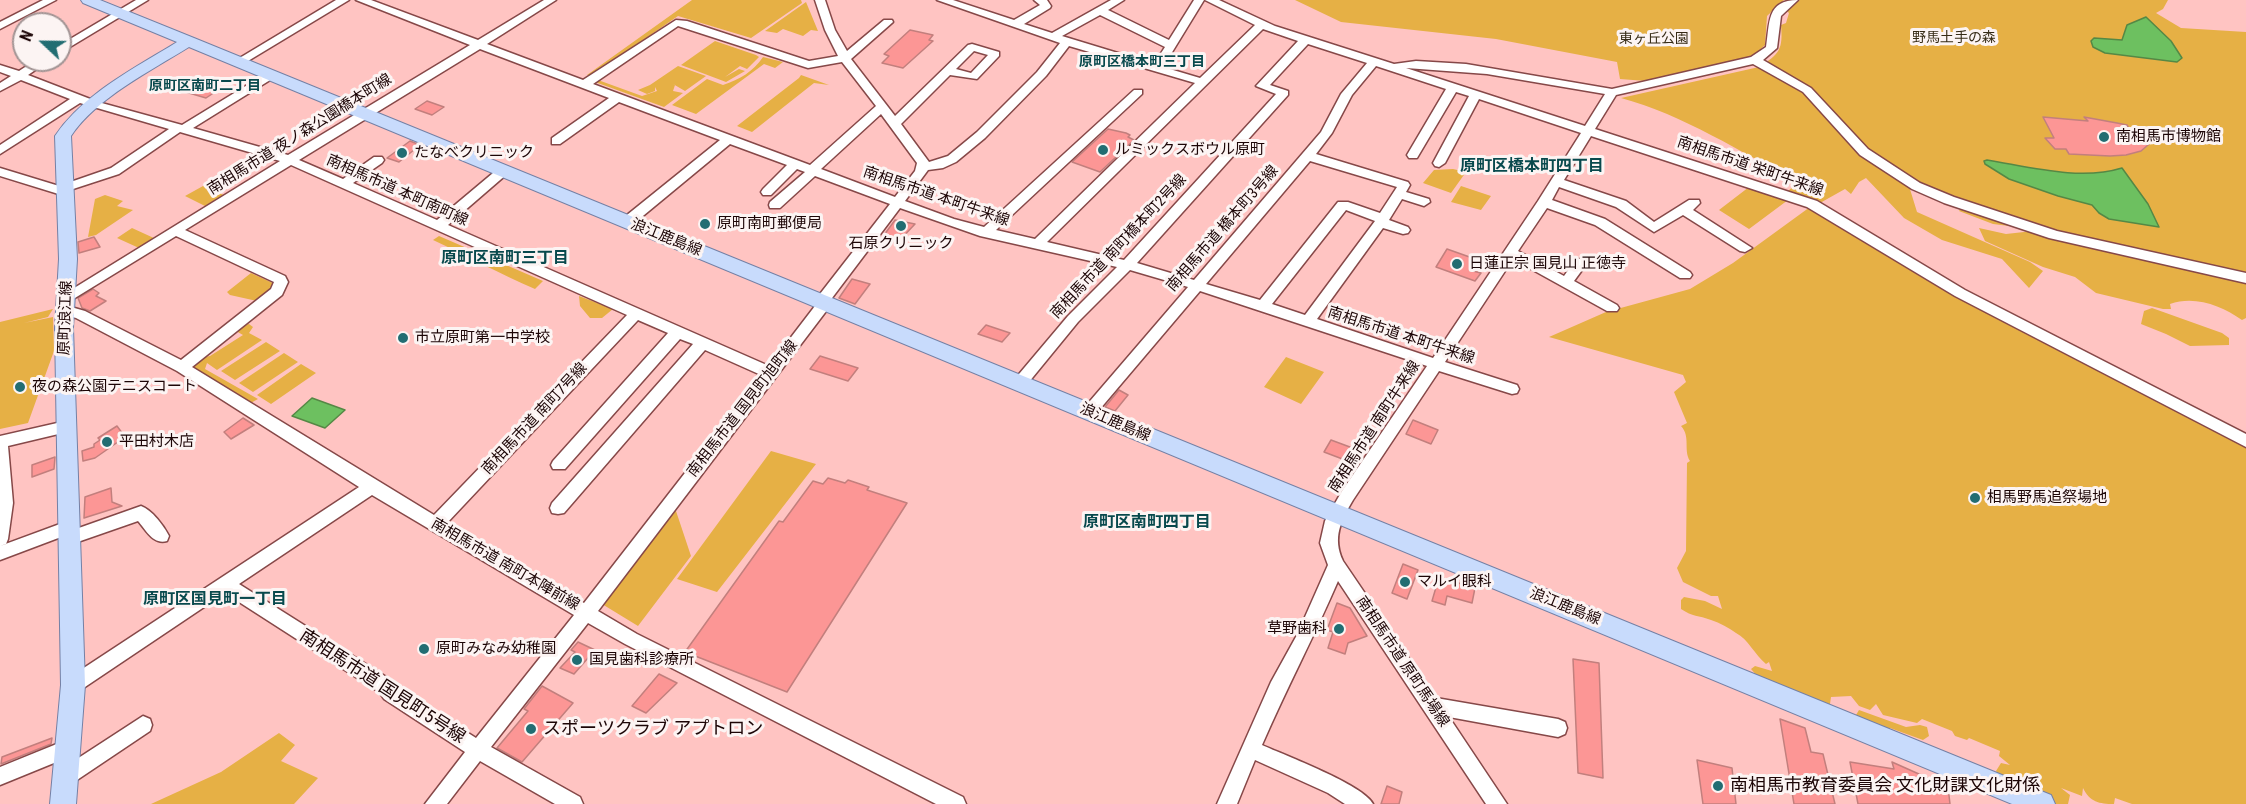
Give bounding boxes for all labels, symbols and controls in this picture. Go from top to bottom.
north arrow [12,12,72,72]
text: N [16,28,37,44]
park label: 野馬土手の森 [1912,30,1996,46]
park label: 東ヶ丘公園 [1619,31,1689,47]
district label: 原町区橋本町三丁目 [1079,54,1205,70]
street label: 南相馬市道 夜ノ森公園橋本町線 [205,71,395,199]
district label: 原町区南町二丁目 [149,78,261,94]
place label: 南相馬市博物館 [2116,128,2221,146]
marker: 南相馬市博物館 [2097,130,2111,144]
street label: 南相馬市道 栄町牛来線 [1675,134,1825,200]
place label: ルミックスボウル原町 [1115,141,1265,159]
marker: ルミックスボウル原町 [1096,143,1110,157]
place label: たなべクリニック [414,144,534,162]
marker: たなべクリニック [395,146,409,160]
street label: 南相馬市道 本町南町線 [323,152,471,230]
district label: 原町区橋本町四丁目 [1460,157,1604,177]
street label: 南相馬市道 橋本町3号線 [1163,162,1283,296]
street label: 南相馬市道 本町牛来線 [861,164,1011,230]
street label: 南相馬市道 南町橋本町2号線 [1047,171,1191,323]
place label: 原町南町郵便局 [717,215,822,233]
street label: 浪江鹿島線 [628,216,704,260]
marker: 原町南町郵便局 [698,217,712,231]
marker: 石原クリニック [894,219,908,233]
place label: 石原クリニック [849,235,953,253]
district label: 原町区南町三丁目 [441,249,569,269]
place label: 日蓮正宗 国見山 正徳寺 [1469,255,1626,273]
marker: 日蓮正宗 国見山 正徳寺 [1450,257,1464,271]
street label: 原町浪江線 [56,280,76,356]
street label: 南相馬市道 本町牛来線 [1325,304,1477,368]
place label: 市立原町第一中学校 [415,329,550,347]
marker: 市立原町第一中学校 [396,331,410,345]
street label: 南相馬市道 国見町旭町線 [684,337,802,481]
street label: 南相馬市道 南町牛来線 [1326,358,1424,496]
street label: 南相馬市道 南町7号線 [479,360,591,478]
place label: 夜の森公園テニスコート [32,378,197,396]
marker: 夜の森公園テニスコート [13,380,27,394]
street label: 浪江鹿島線 [1077,400,1153,446]
place label: 平田村木店 [119,433,194,451]
marker: 平田村木店 [100,435,114,449]
place label: 相馬野馬追祭場地 [1987,489,2107,507]
marker: 相馬野馬追祭場地 [1968,491,1982,505]
district label: 原町区南町四丁目 [1083,513,1211,533]
street label: 南相馬市道 南町本陣前線 [428,515,582,615]
place label: マルイ眼科 [1417,573,1492,591]
marker: マルイ眼科 [1398,575,1412,589]
street label: 浪江鹿島線 [1527,585,1603,629]
district label: 原町区国見町一丁目 [143,590,287,610]
street label: 南相馬市道 原町馬場線 [1352,593,1452,731]
place label: 草野歯科 [1267,620,1327,638]
marker: 草野歯科 [1332,622,1346,636]
street label: 南相馬市道 国見町5号線 [295,625,469,749]
place label: 原町みなみ幼稚園 [436,640,556,658]
marker: 原町みなみ幼稚園 [417,642,431,656]
place label: 国見歯科診療所 [589,651,694,669]
marker: 国見歯科診療所 [570,653,584,667]
place label: スポーツクラブ アプトロン [543,718,763,740]
marker: スポーツクラブ アプトロン [524,722,538,736]
place label: 南相馬市教育委員会 文化財課文化財係 [1730,775,2040,797]
marker: 南相馬市教育委員会 文化財課文化財係 [1711,779,1725,793]

